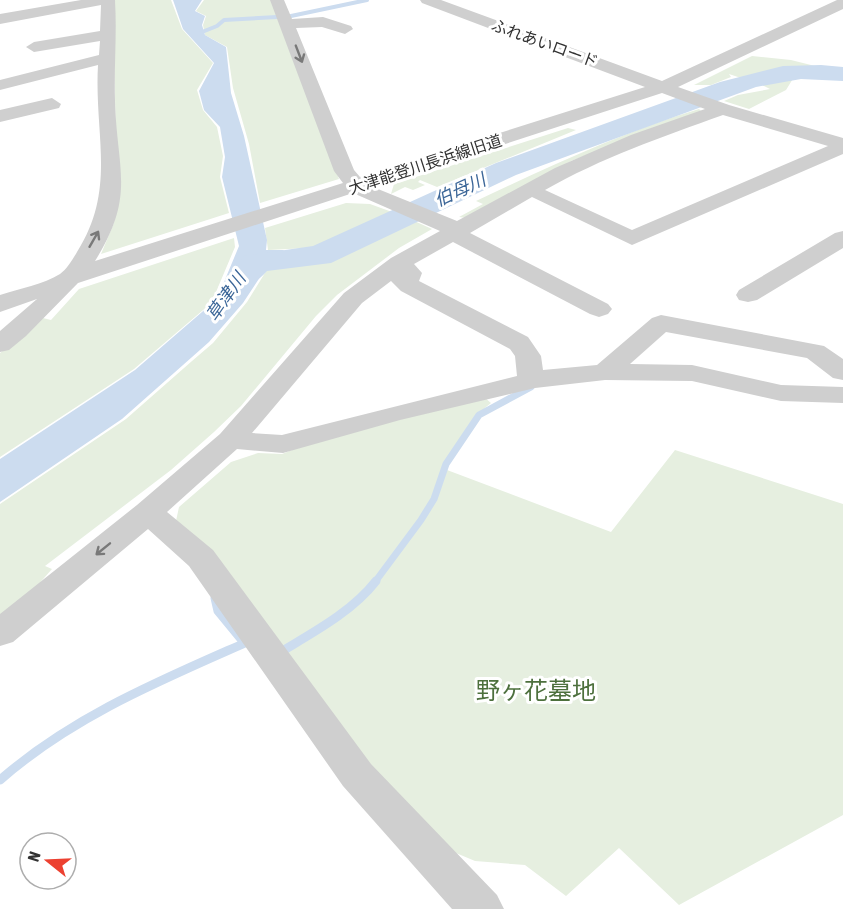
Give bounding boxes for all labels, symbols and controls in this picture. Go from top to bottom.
street label: ふれあいロード [489,15,601,71]
one-way arrow [294,44,305,63]
street label: 大津能登川長浜線旧道 [346,131,504,197]
water label: 伯母川 [431,168,491,210]
one-way arrow [89,231,101,248]
water label: 草津川 [202,267,251,325]
one-way arrow [95,543,111,556]
park label: 野ヶ花墓地 [476,677,596,704]
north arrow [18,831,78,891]
text: N [24,849,44,864]

